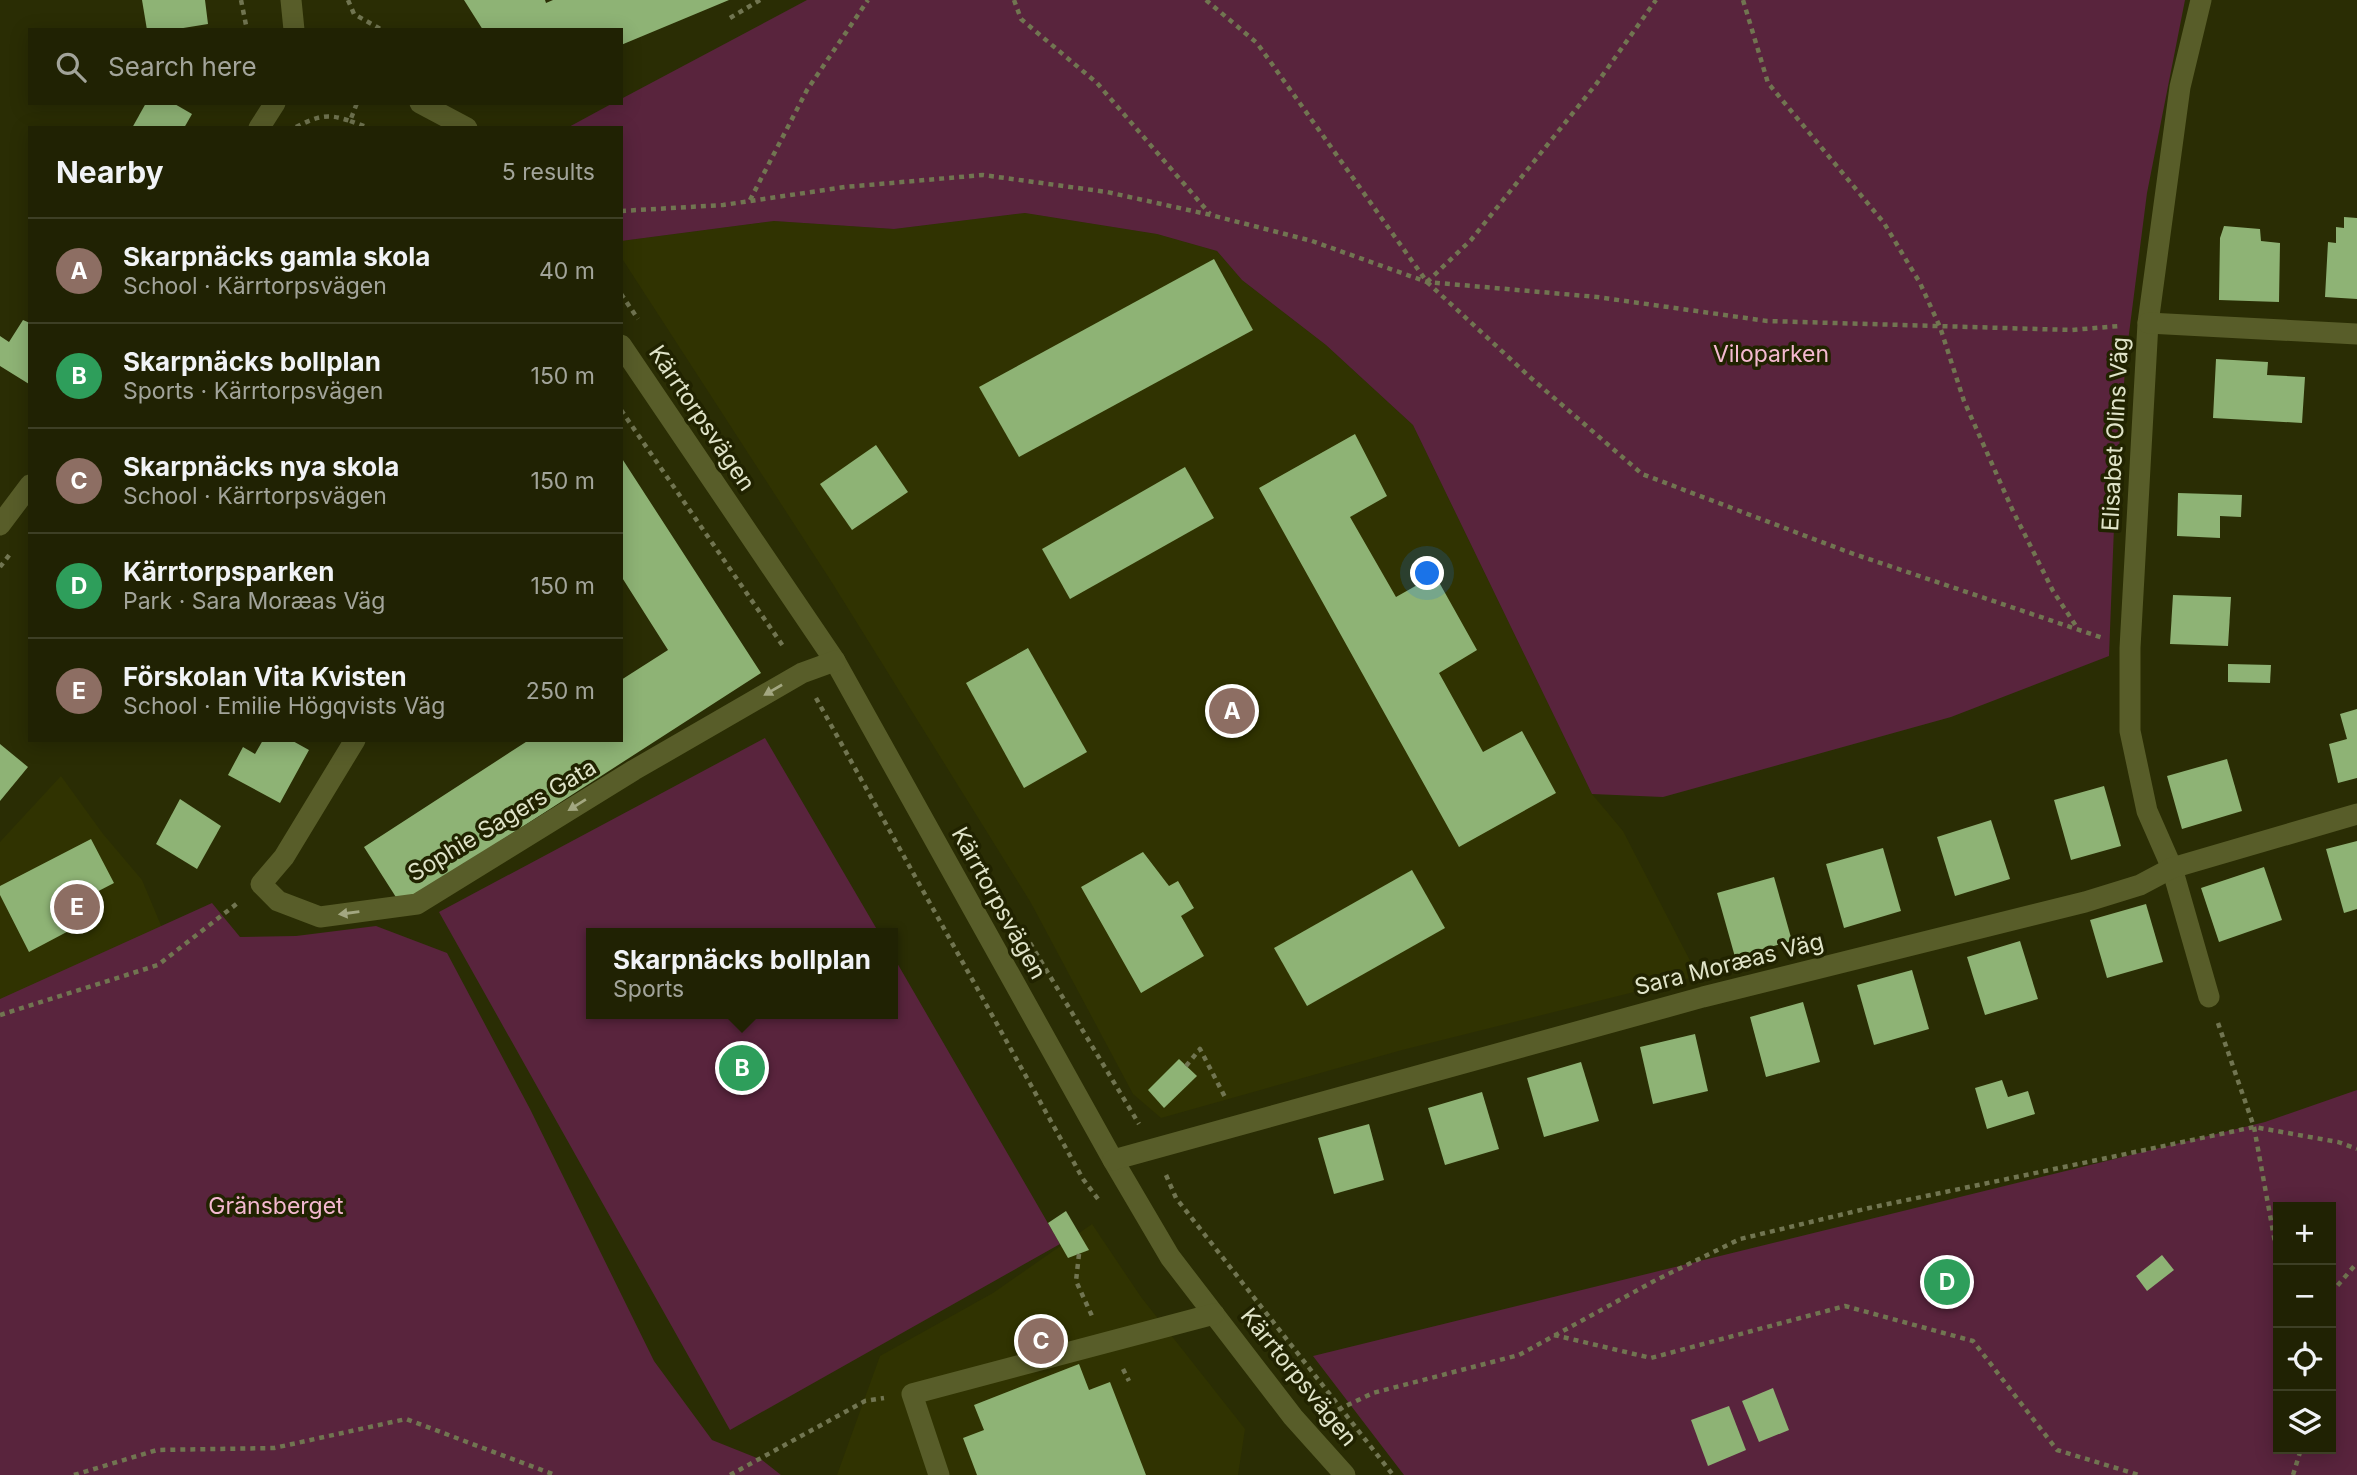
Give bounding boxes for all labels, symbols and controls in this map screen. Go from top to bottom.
search box [28,28,623,105]
icon: search [52,48,90,86]
text: Search here [108,51,257,82]
text: Nearby [56,154,164,190]
text: 5 results [502,158,595,186]
text: Skarpnäcks gamla skola [123,241,430,272]
text: A [70,257,88,285]
text: 40 m [539,257,595,285]
text: School · Kärrtorpsvägen [123,272,387,300]
street label: Elisabet Olins Väg [2096,336,2134,532]
street label: Kärrtorpsvägen [643,340,761,496]
park label: Viloparken [1713,340,1829,368]
text: Skarpnäcks bollplan [123,346,381,377]
text: B [71,362,87,390]
text: 150 m [531,362,595,390]
text: Sports · Kärrtorpsvägen [123,377,383,405]
text: Skarpnäcks nya skola [123,451,399,482]
text: C [70,467,88,495]
text: 150 m [531,467,595,495]
text: School · Kärrtorpsvägen [123,482,387,510]
text: Kärrtorpsparken [123,556,335,587]
your location [1410,556,1444,590]
text: D [71,572,87,600]
text: 150 m [531,572,595,600]
text: Park · Sara Moræas Väg [123,587,385,615]
text: Förskolan Vita Kvisten [123,661,407,692]
text: E [72,677,86,705]
text: 250 m [526,677,595,705]
one-way arrow [763,684,783,696]
pin: A [1209,685,1255,737]
text: School · Emilie Högqvists Väg [123,692,445,720]
street label: Sophie Sagers Gata [403,753,601,887]
one-way arrow [567,799,587,812]
street label: Kärrtorpsvägen [946,822,1052,984]
pin: E [54,881,100,933]
one-way arrow [338,908,360,919]
street label: Sara Moræas Väg [1632,927,1826,1001]
popup [586,928,898,1019]
text: Skarpnäcks bollplan [613,944,871,975]
text: Sports [613,975,684,1003]
pin: B [719,1042,765,1094]
park label: Gränsberget [208,1192,344,1220]
map controls [2273,1202,2336,1454]
button: + [2273,1202,2336,1265]
pin: D [1924,1256,1970,1308]
button: − [2273,1265,2336,1328]
street label: Kärrtorpsvägen [1235,1302,1363,1452]
pin: C [1018,1315,1064,1367]
button: locate [2273,1328,2336,1391]
button: layers [2273,1391,2336,1454]

